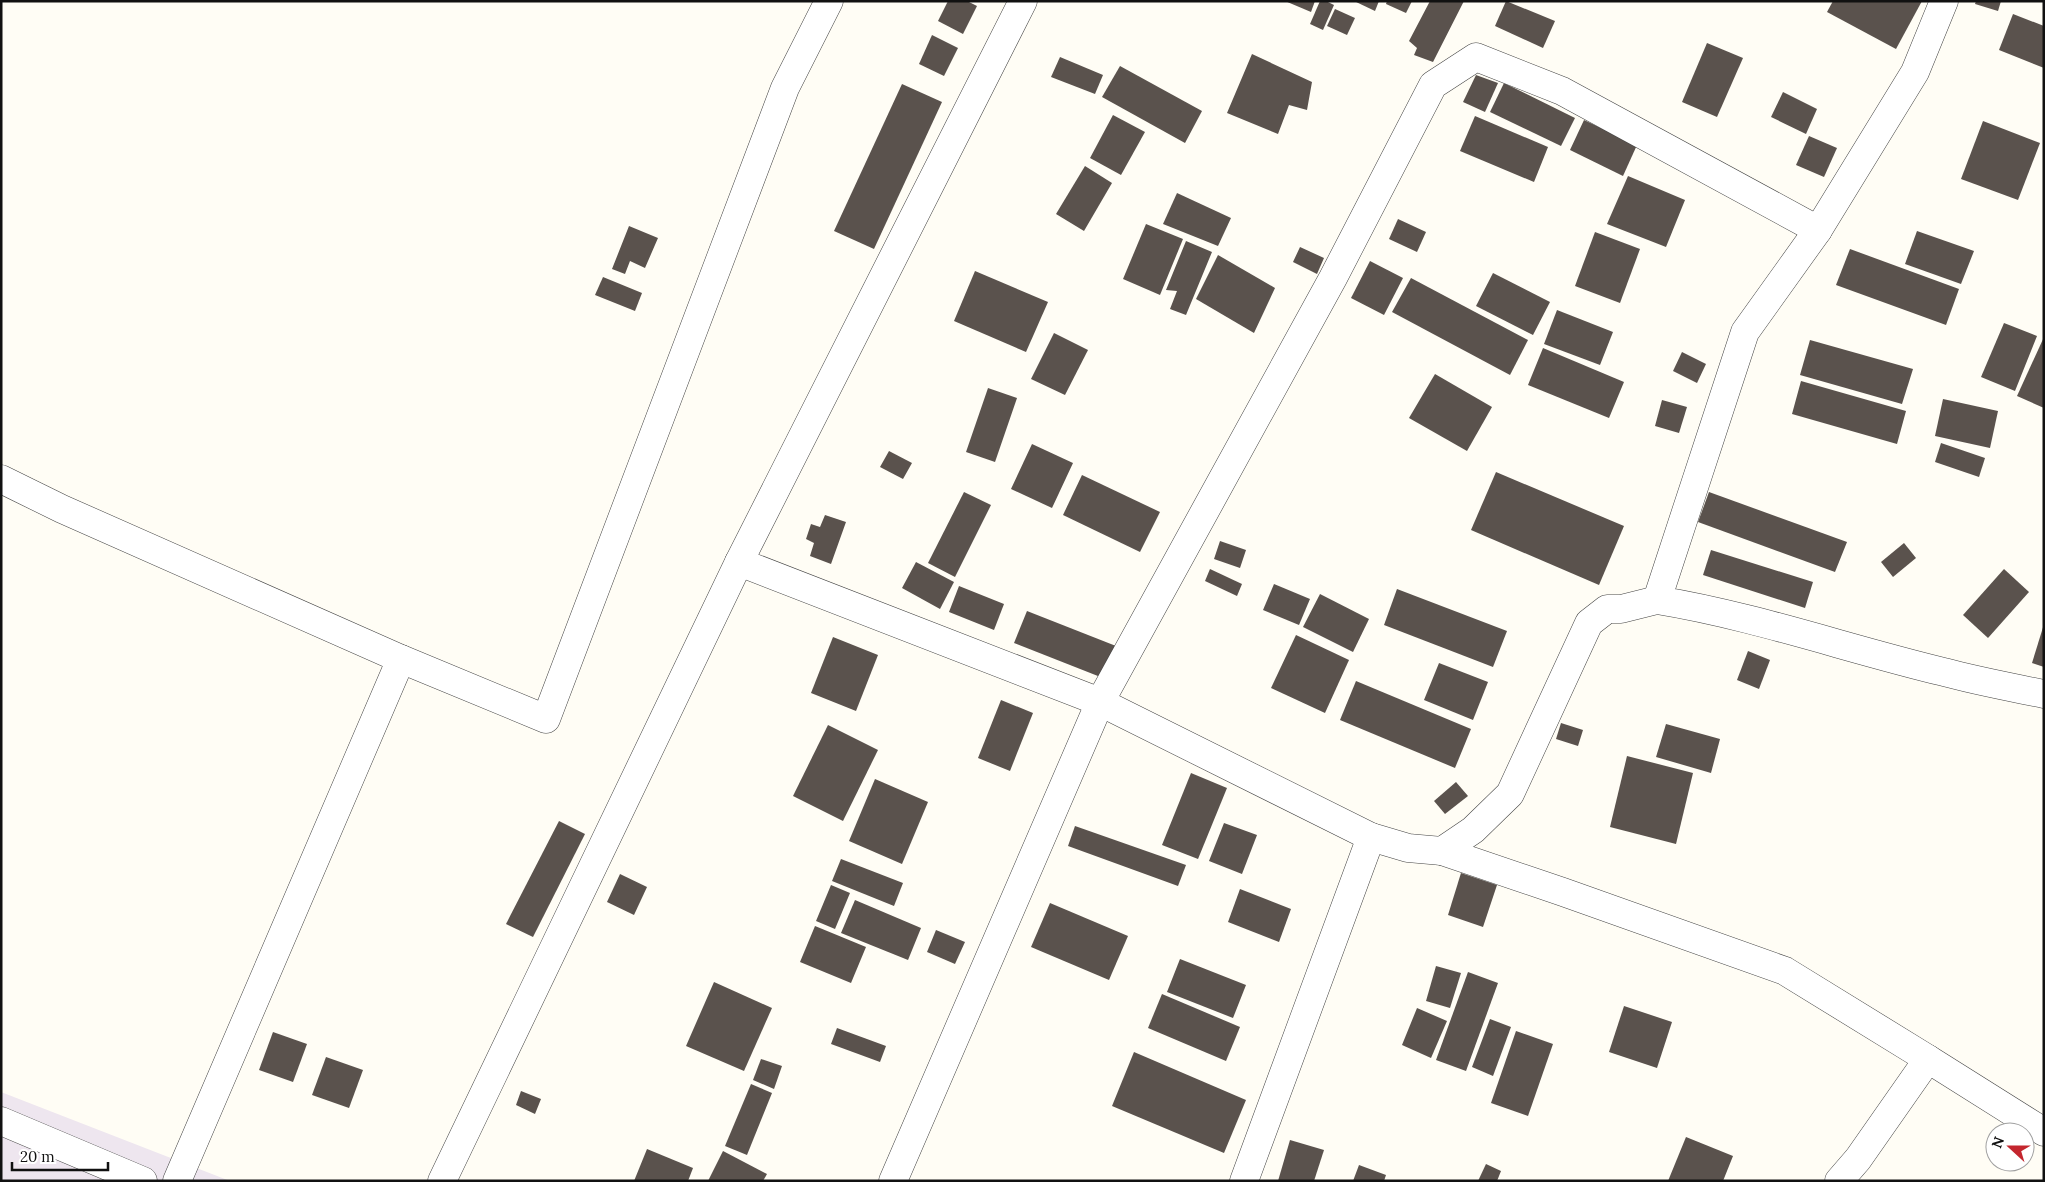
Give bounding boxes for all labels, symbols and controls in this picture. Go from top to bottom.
north arrow [1985,1122,2035,1172]
text: N [1988,1134,2008,1151]
scale bar [12,1140,109,1172]
text: 20 m [20,1147,55,1166]

